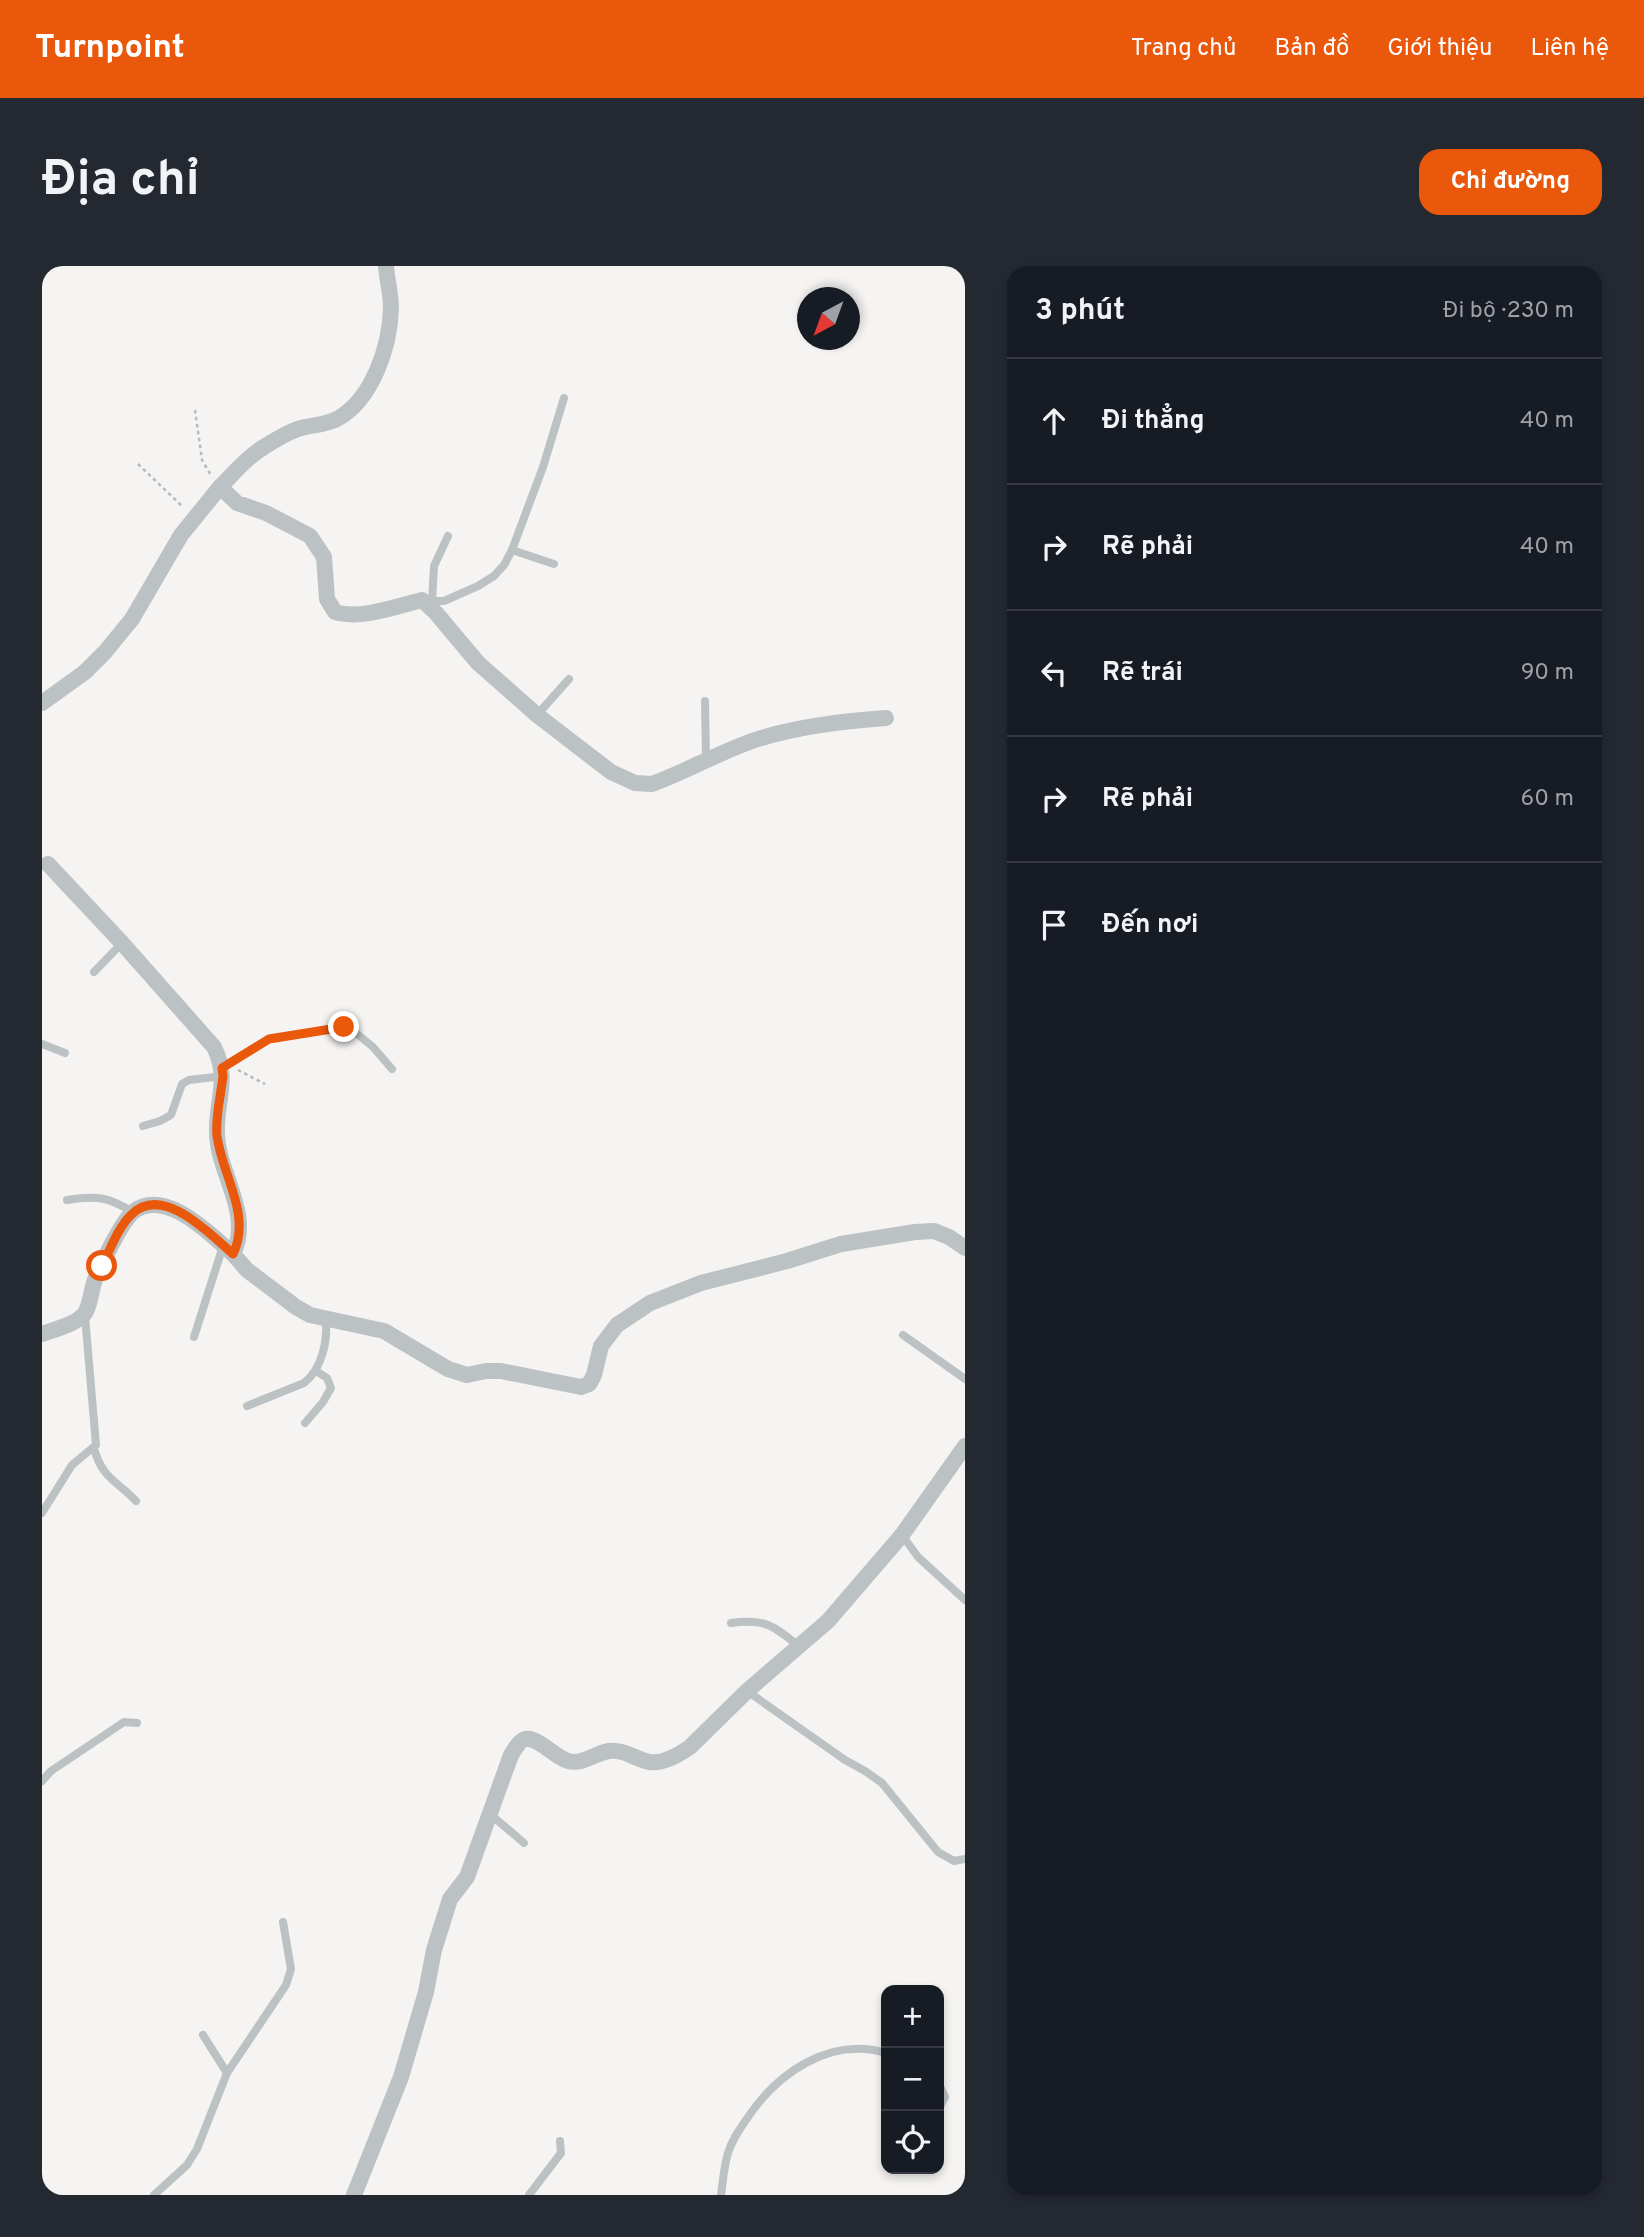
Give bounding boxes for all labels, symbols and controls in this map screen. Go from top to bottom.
text: Turnpoint [35,28,185,70]
text: Trang chủ [1131,34,1236,64]
text: Bản đồ [1274,34,1349,64]
text: Giới thiệu [1387,34,1492,64]
text: Liên hệ [1530,34,1609,64]
button: Chỉ đường [1419,149,1602,215]
text: Địa chỉ [42,151,200,213]
north arrow [797,287,860,350]
text: 3 phút [1035,293,1125,330]
text: Đi bộ · 230 m [1443,297,1574,326]
icon: ahead [1035,402,1073,440]
text: Đi thẳng [1102,405,1204,438]
text: 40 m [1520,407,1574,436]
icon: right [1035,528,1073,566]
text: Rẽ phải [1102,531,1193,564]
text: 40 m [1520,533,1574,562]
icon: left [1035,654,1073,692]
text: Rẽ trái [1102,657,1183,690]
text: 90 m [1521,659,1574,688]
icon: right [1035,780,1073,818]
text: Rẽ phải [1102,783,1193,816]
text: 60 m [1521,785,1574,814]
icon: arrive [1035,906,1073,944]
text: Đến nơi [1102,909,1198,942]
route end [328,1011,359,1042]
route start [86,1250,117,1281]
map controls [881,1985,944,2174]
button: + [881,1985,944,2048]
button: − [881,2048,944,2111]
button: locate [881,2111,944,2174]

